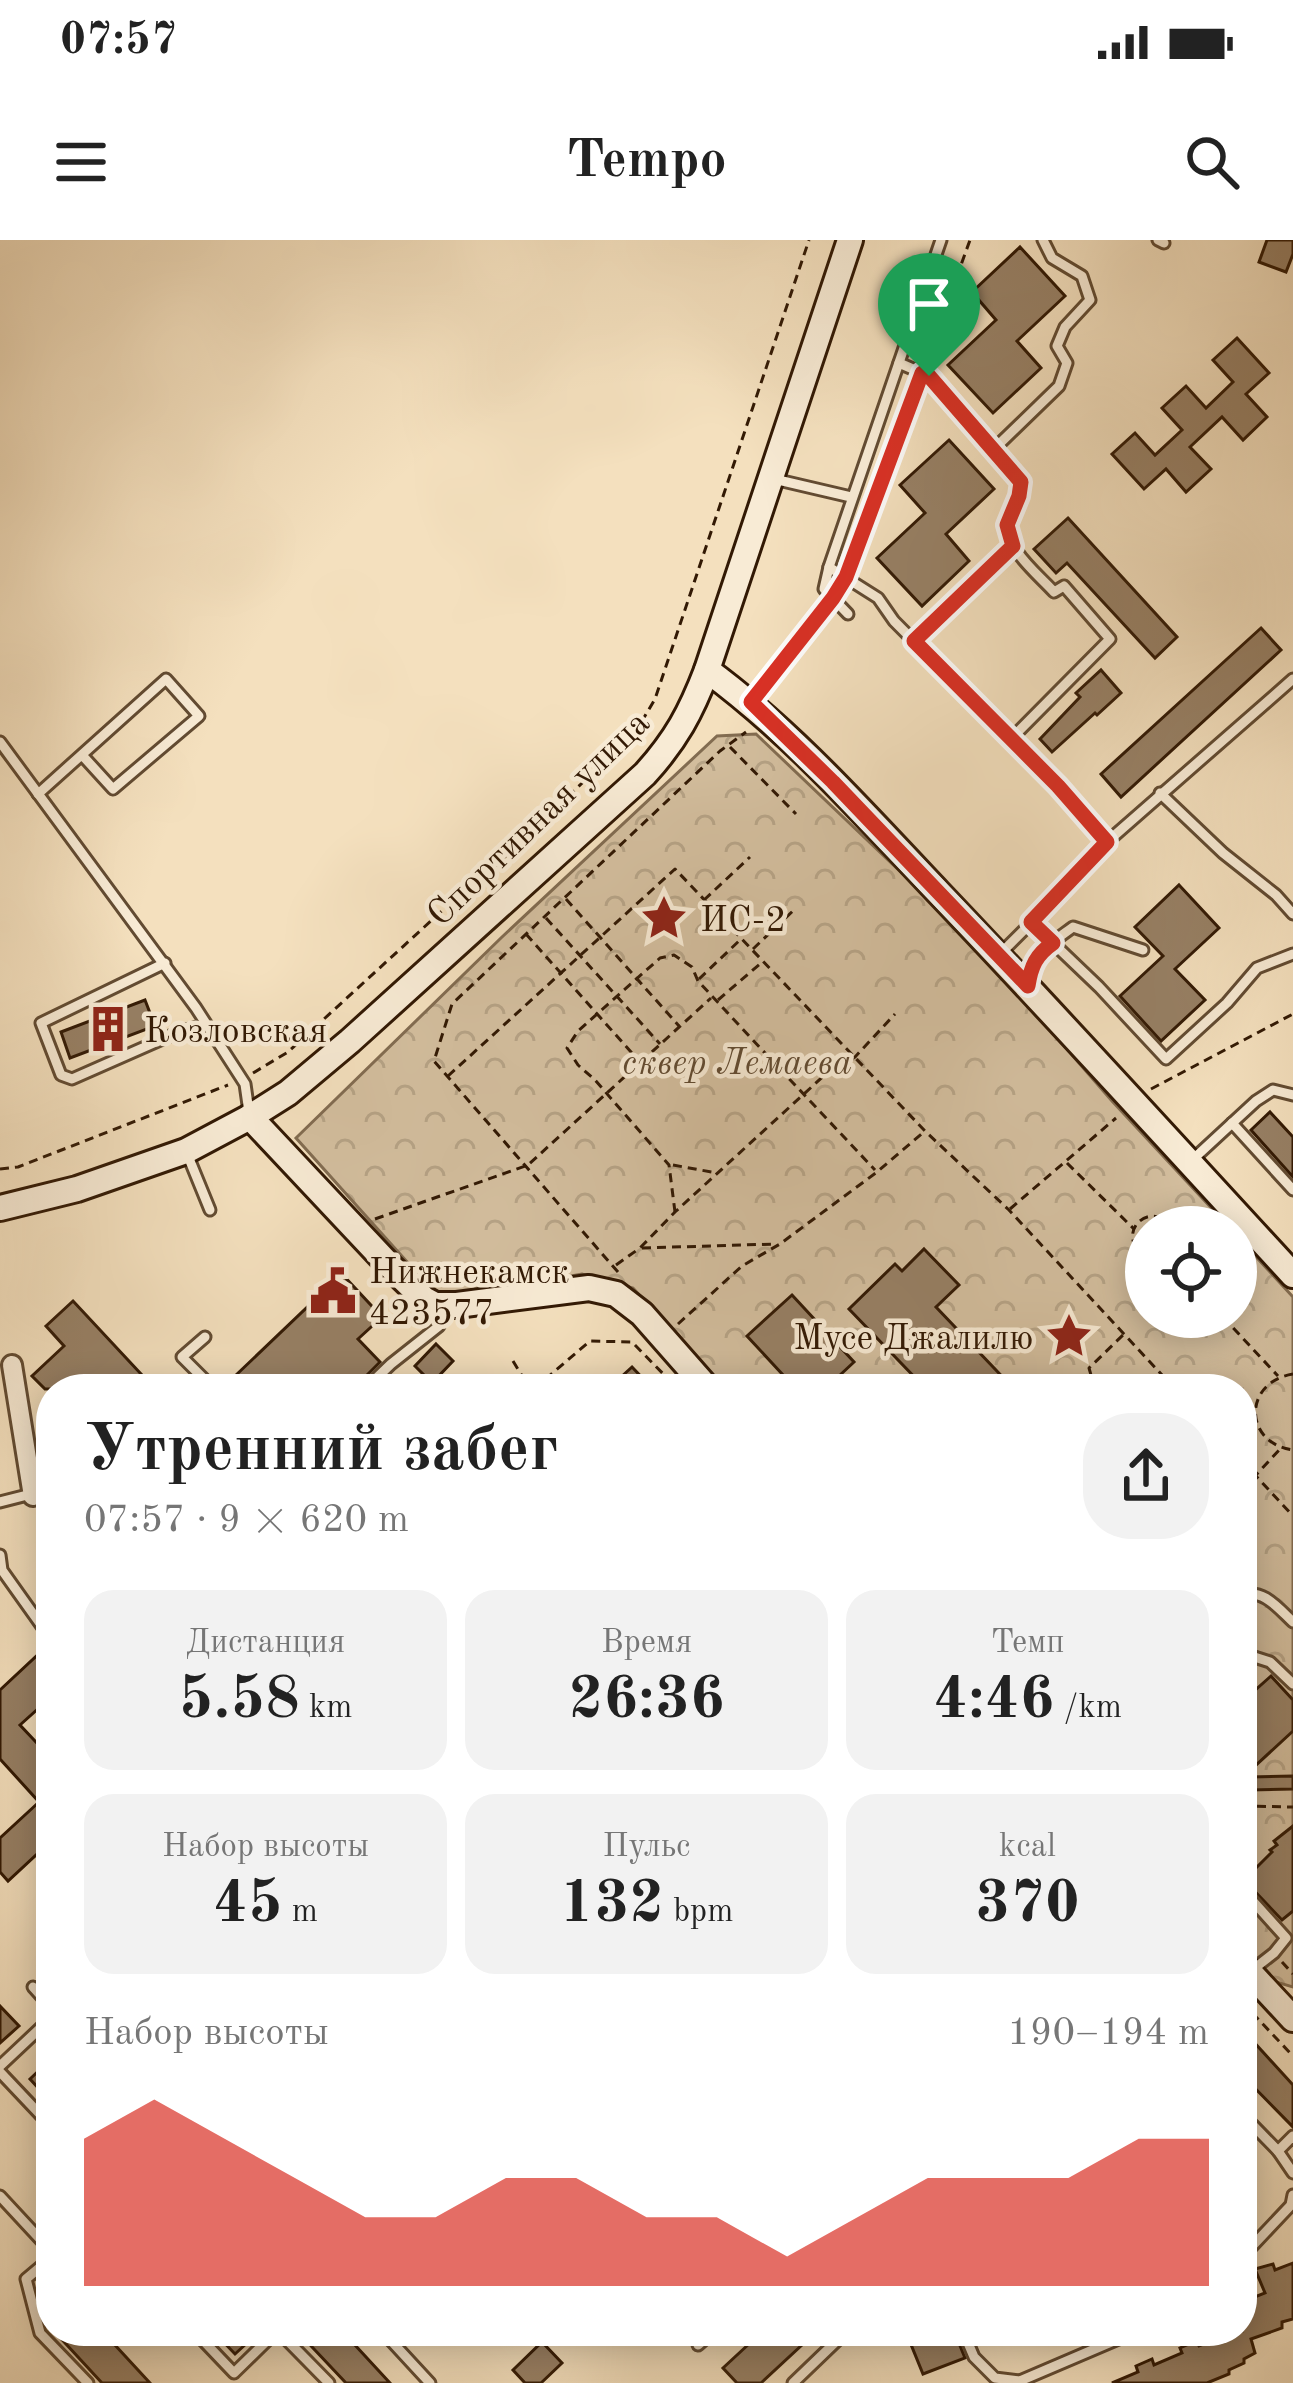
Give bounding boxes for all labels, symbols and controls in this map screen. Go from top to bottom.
text: 07:57 [60,19,177,64]
icon: menu [48,129,114,195]
icon: search [1179,129,1245,195]
text: Tempo [566,135,727,189]
pin [878,253,980,376]
icon: arrive [896,271,962,337]
street label: Спортивная улица [422,705,658,934]
place icon: ИС-2 [639,893,689,943]
place label: ИС-2 [700,904,786,940]
building icon: Козловская [83,1004,133,1054]
place label: Козловская [144,1015,327,1051]
park label: сквер Лемаева [622,1047,852,1083]
map controls [1125,1206,1257,1338]
button: locate [1125,1206,1257,1338]
place label: Нижнекамск 423577 [369,1256,569,1333]
public building icon: Нижнекамск 423577 [308,1266,358,1316]
place icon: Мусе Джалилю [1044,1311,1094,1361]
place label: Мусе Джалилю [793,1322,1033,1358]
button: share [1083,1413,1209,1539]
text: Утренний забег [84,1419,559,1485]
text: 07:57 · 9 × 620 m [84,1501,409,1540]
text: Дистанция [186,1627,345,1660]
text: Время [601,1627,692,1660]
text: Темп [991,1627,1064,1660]
text: 5.58 [179,1671,300,1731]
text: 26:36 [569,1671,725,1731]
text: 4:46 [933,1671,1054,1731]
text: km [300,1692,352,1725]
text: /km [1054,1692,1122,1725]
text: Набор высоты [162,1831,369,1864]
text: Пульс [602,1831,691,1864]
text: kcal [999,1831,1056,1864]
text: 45 [213,1875,283,1935]
text: 132 [560,1875,664,1935]
text: 370 [975,1875,1080,1935]
text: m [283,1896,318,1929]
text: bpm [664,1896,733,1929]
text: Набор высоты [84,2014,329,2053]
text: 190–194 m [1007,2014,1209,2053]

